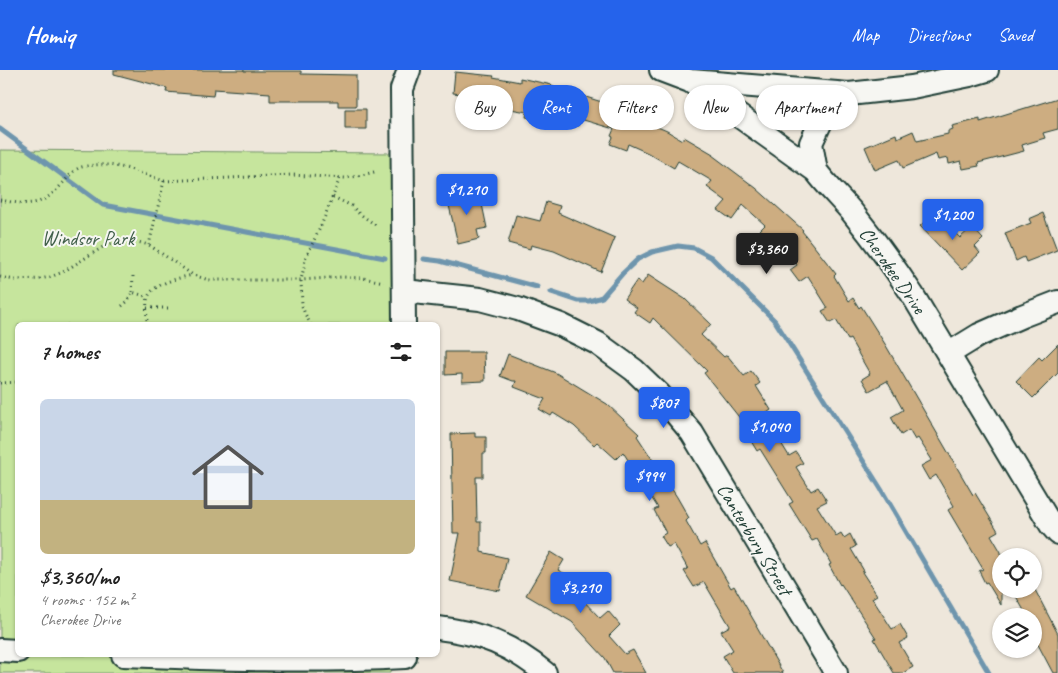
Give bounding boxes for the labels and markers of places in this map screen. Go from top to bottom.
pin: $1,210 [426,174,508,216]
pin: $1,200 [912,198,994,241]
pin: $3,360 [726,232,808,275]
pin: $807 [634,386,694,429]
pin: $1,040 [729,410,811,453]
pin: $994 [620,460,680,502]
pin: $3,210 [540,572,622,614]

